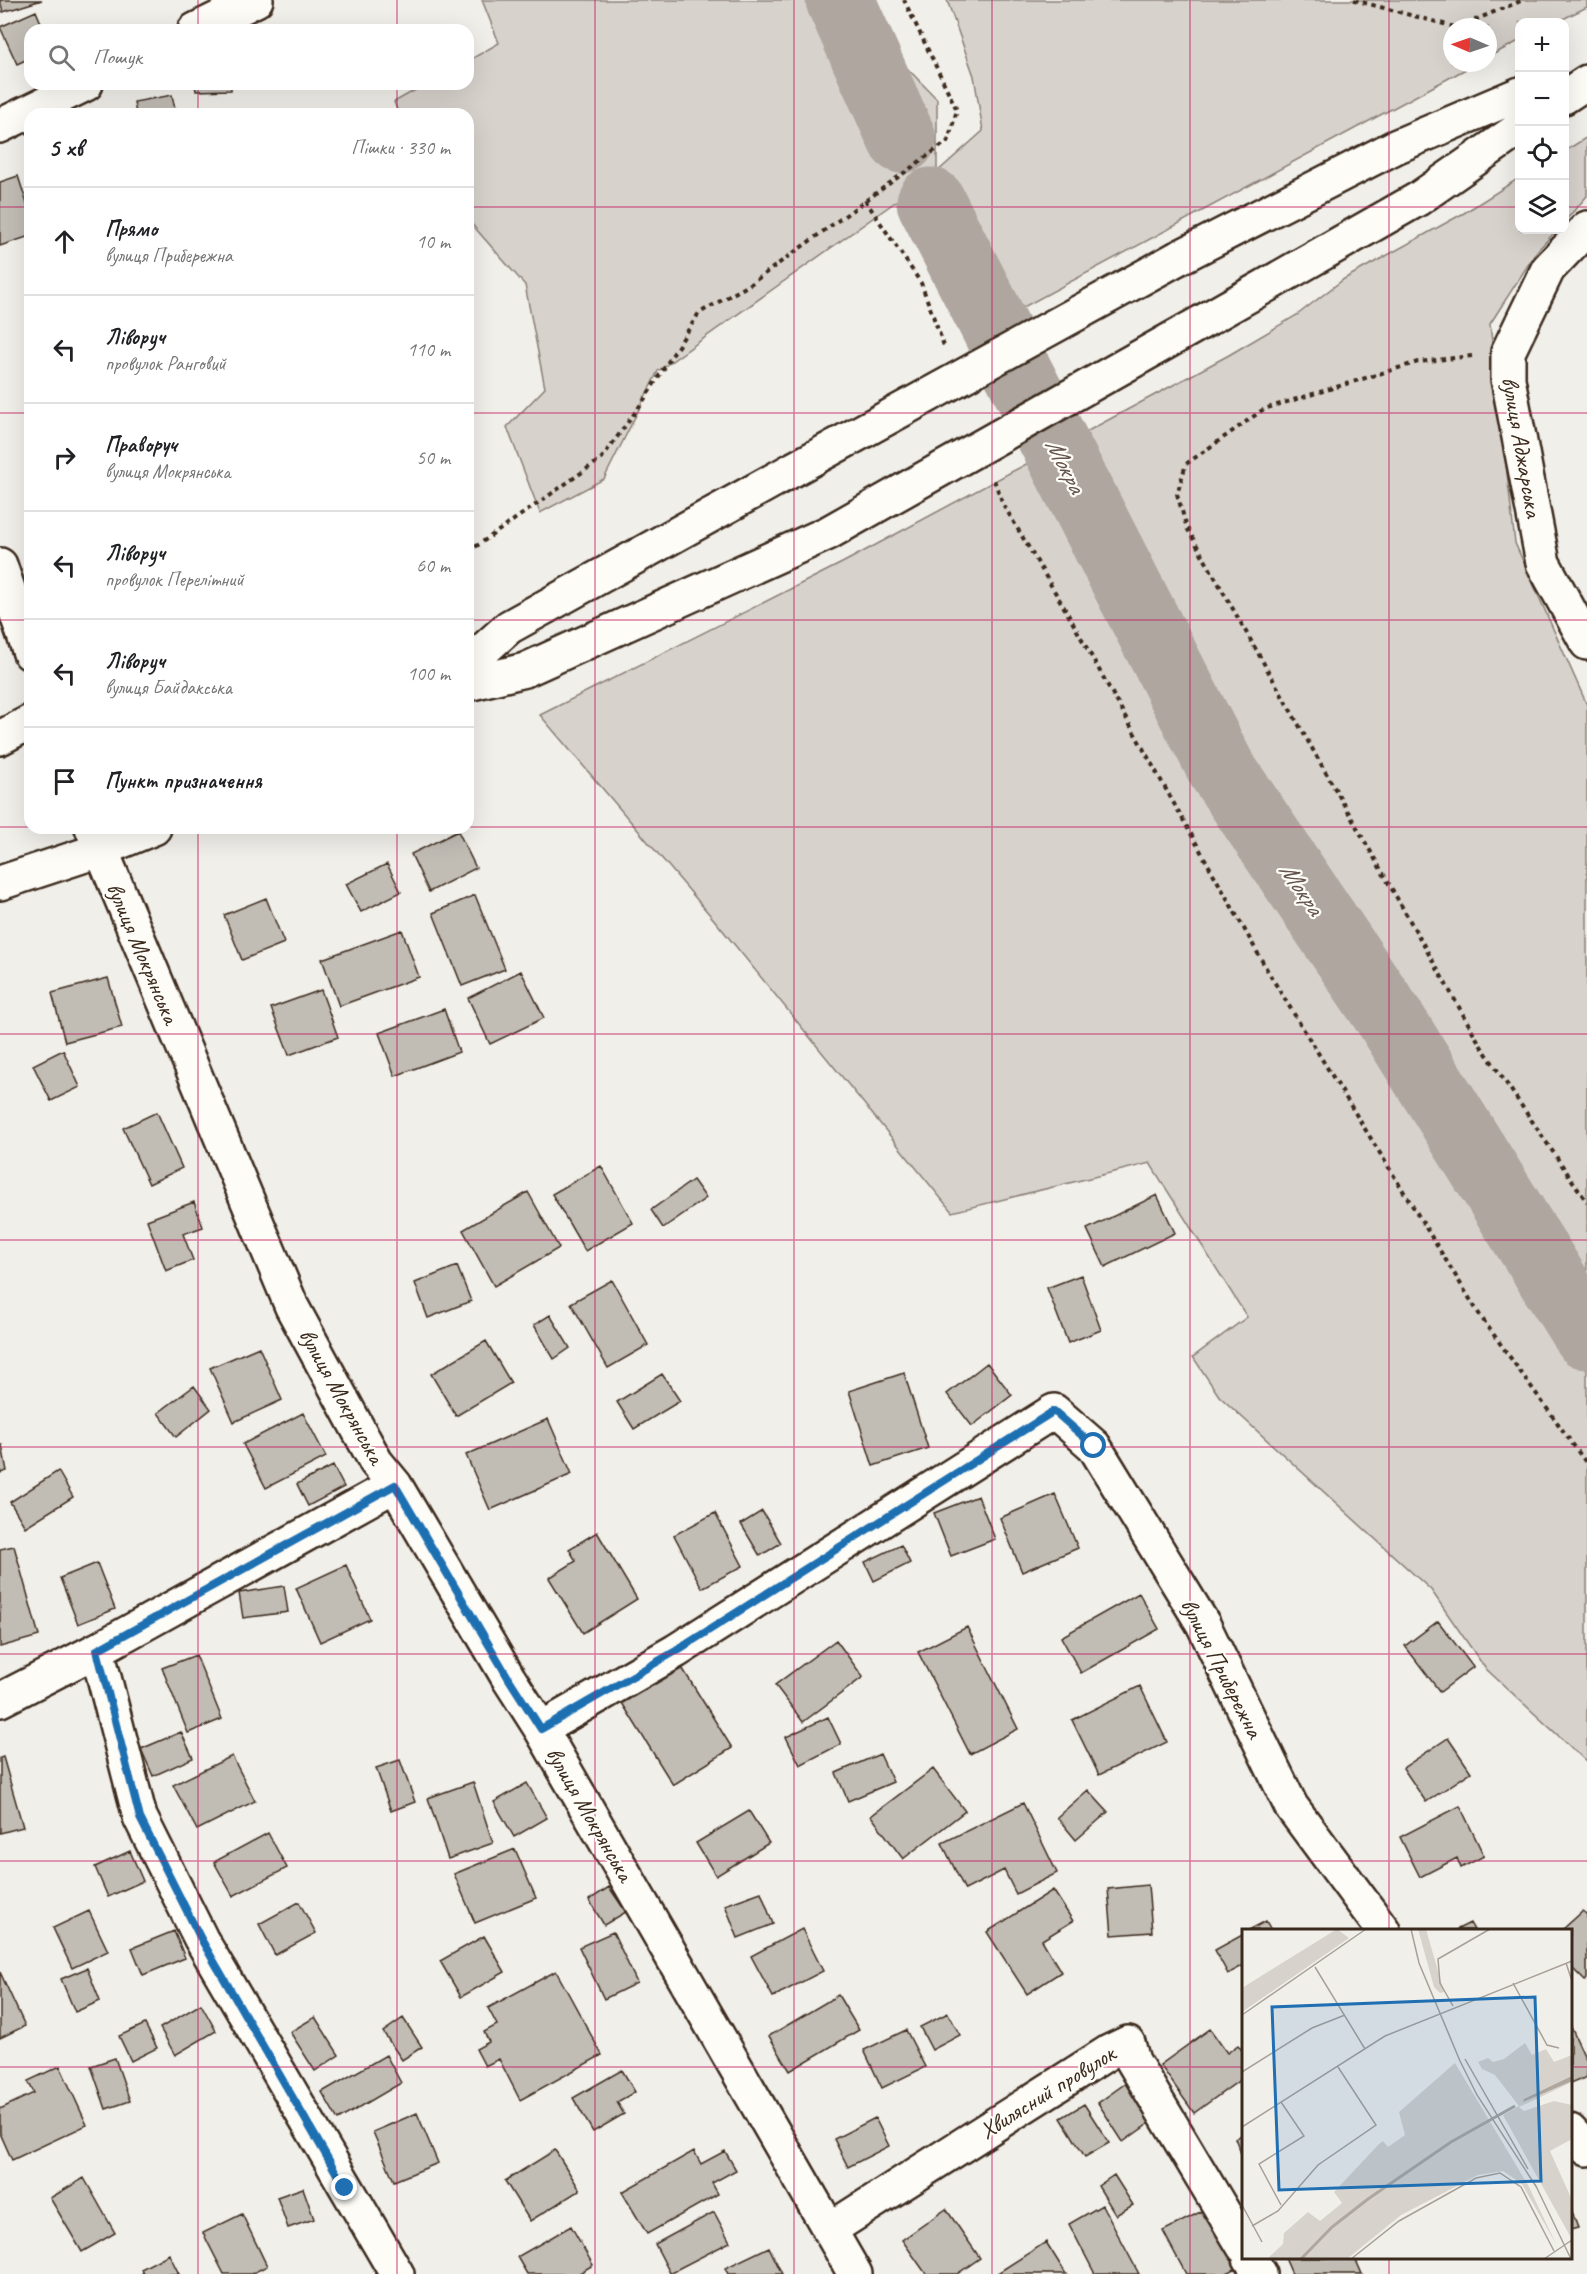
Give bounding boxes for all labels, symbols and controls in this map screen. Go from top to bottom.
north arrow [1443,18,1497,72]
map controls [1515,18,1569,234]
button: + [1515,18,1569,72]
search box [24,24,474,90]
icon: search [45,41,78,74]
text: Пошук [93,43,142,71]
button: − [1515,72,1569,126]
button: locate [1515,126,1569,180]
text: 5 хв [48,131,83,164]
text: Пішки · 330 m [351,135,450,160]
button: layers [1515,180,1569,234]
text: Прямо [105,215,157,243]
icon: ahead [48,225,81,258]
text: 10 m [416,229,450,254]
text: вулиця Прибережна [105,243,232,268]
text: Ліворуч [105,323,165,351]
icon: left [48,333,81,366]
text: 110 m [407,337,450,362]
text: провулок Ранговий [105,351,226,376]
street label: вулиця Аджарська [1495,374,1549,521]
text: Праворуч [105,431,177,459]
water label: Мокра [1038,432,1094,500]
icon: right [48,441,81,474]
text: 50 m [416,445,450,470]
text: вулиця Мокрянська [105,459,230,484]
text: Ліворуч [105,539,165,567]
icon: left [48,549,81,582]
text: 60 m [416,553,450,578]
text: провулок Перелітний [105,567,244,592]
text: Ліворуч [105,647,165,675]
icon: left [48,657,81,690]
text: 100 m [407,661,450,686]
text: вулиця Байдакська [105,675,232,700]
icon: arrive [48,765,81,798]
text: Пункт призначення [105,767,262,795]
water label: Мокра [1272,855,1333,923]
street label: вулиця Мокрянська [100,878,187,1030]
street label: вулиця Мокрянська [292,1323,393,1471]
route start [1080,1432,1106,1458]
street label: вулиця Прибережна [1174,1593,1271,1744]
street label: вулиця Мокрянська [539,1741,642,1889]
inset map [1242,1929,1572,2259]
street label: Хвилясний провулок [974,2037,1122,2146]
route end [331,2174,357,2200]

